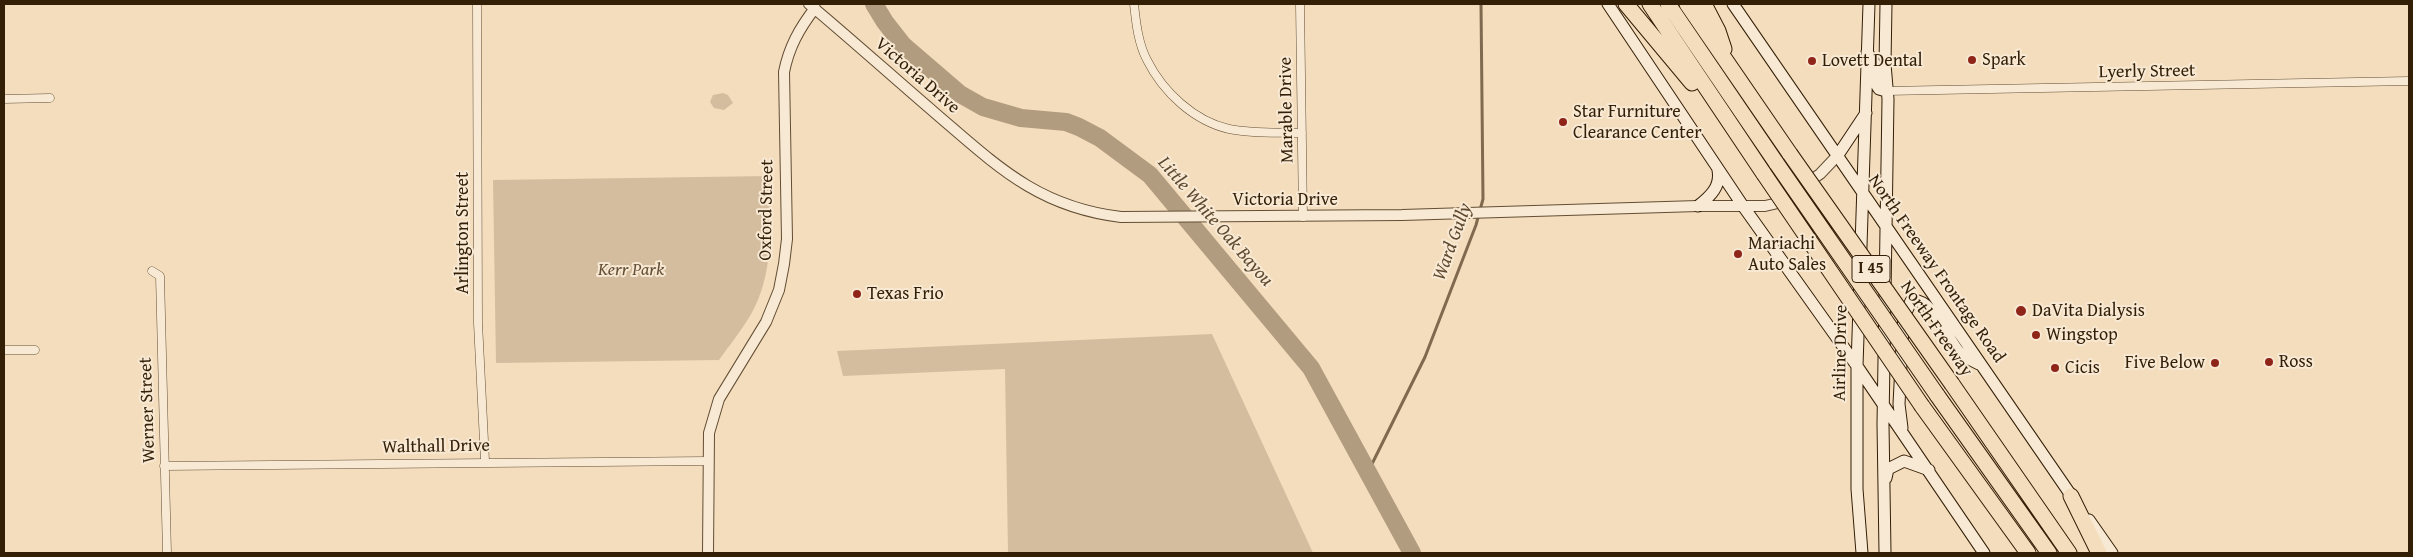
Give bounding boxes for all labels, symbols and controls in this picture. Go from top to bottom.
street label: Victoria Drive [870,33,964,119]
place label: Spark [1982,49,2026,71]
place label: Lovett Dental [1822,50,1923,72]
marker: Spark [1966,54,1978,66]
marker: Lovett Dental [1806,55,1818,67]
street label: Marable Drive [1275,57,1299,163]
street label: Lyerly Street [2098,60,2196,84]
place label: Star Furniture Clearance Center [1573,101,1702,144]
marker: Star Furniture Clearance Center [1557,116,1569,128]
water label: Little White Oak Bayou [1152,152,1278,292]
street label: Oxford Street [755,159,779,261]
street label: North Freeway Frontage Road [1863,171,2009,367]
street label: Arlington Street [452,172,474,294]
street label: Victoria Drive [1232,189,1338,211]
water label: Ward Gully [1429,200,1477,284]
place label: Mariachi Auto Sales [1748,233,1826,276]
marker: Mariachi Auto Sales [1732,248,1744,260]
road number: I 45 [1852,255,1890,282]
park label: Kerr Park [598,259,664,281]
street label: North Freeway [1895,277,1977,381]
place label: Texas Frio [867,283,944,305]
marker: Texas Frio [851,288,863,300]
place label: DaVita Dialysis [2032,300,2145,322]
marker: DaVita Dialysis [2014,304,2028,318]
street label: Airline Drive [1829,305,1853,401]
place label: Wingstop [2046,324,2118,346]
marker: Wingstop [2030,329,2042,341]
place label: Ross [2279,351,2313,373]
place label: Five Below [2125,352,2205,374]
marker: Ross [2263,356,2275,368]
street label: Werner Street [135,357,161,463]
place label: Cicis [2065,357,2100,379]
marker: Five Below [2209,357,2221,369]
marker: Cicis [2049,362,2061,374]
street label: Walthall Drive [382,435,490,459]

